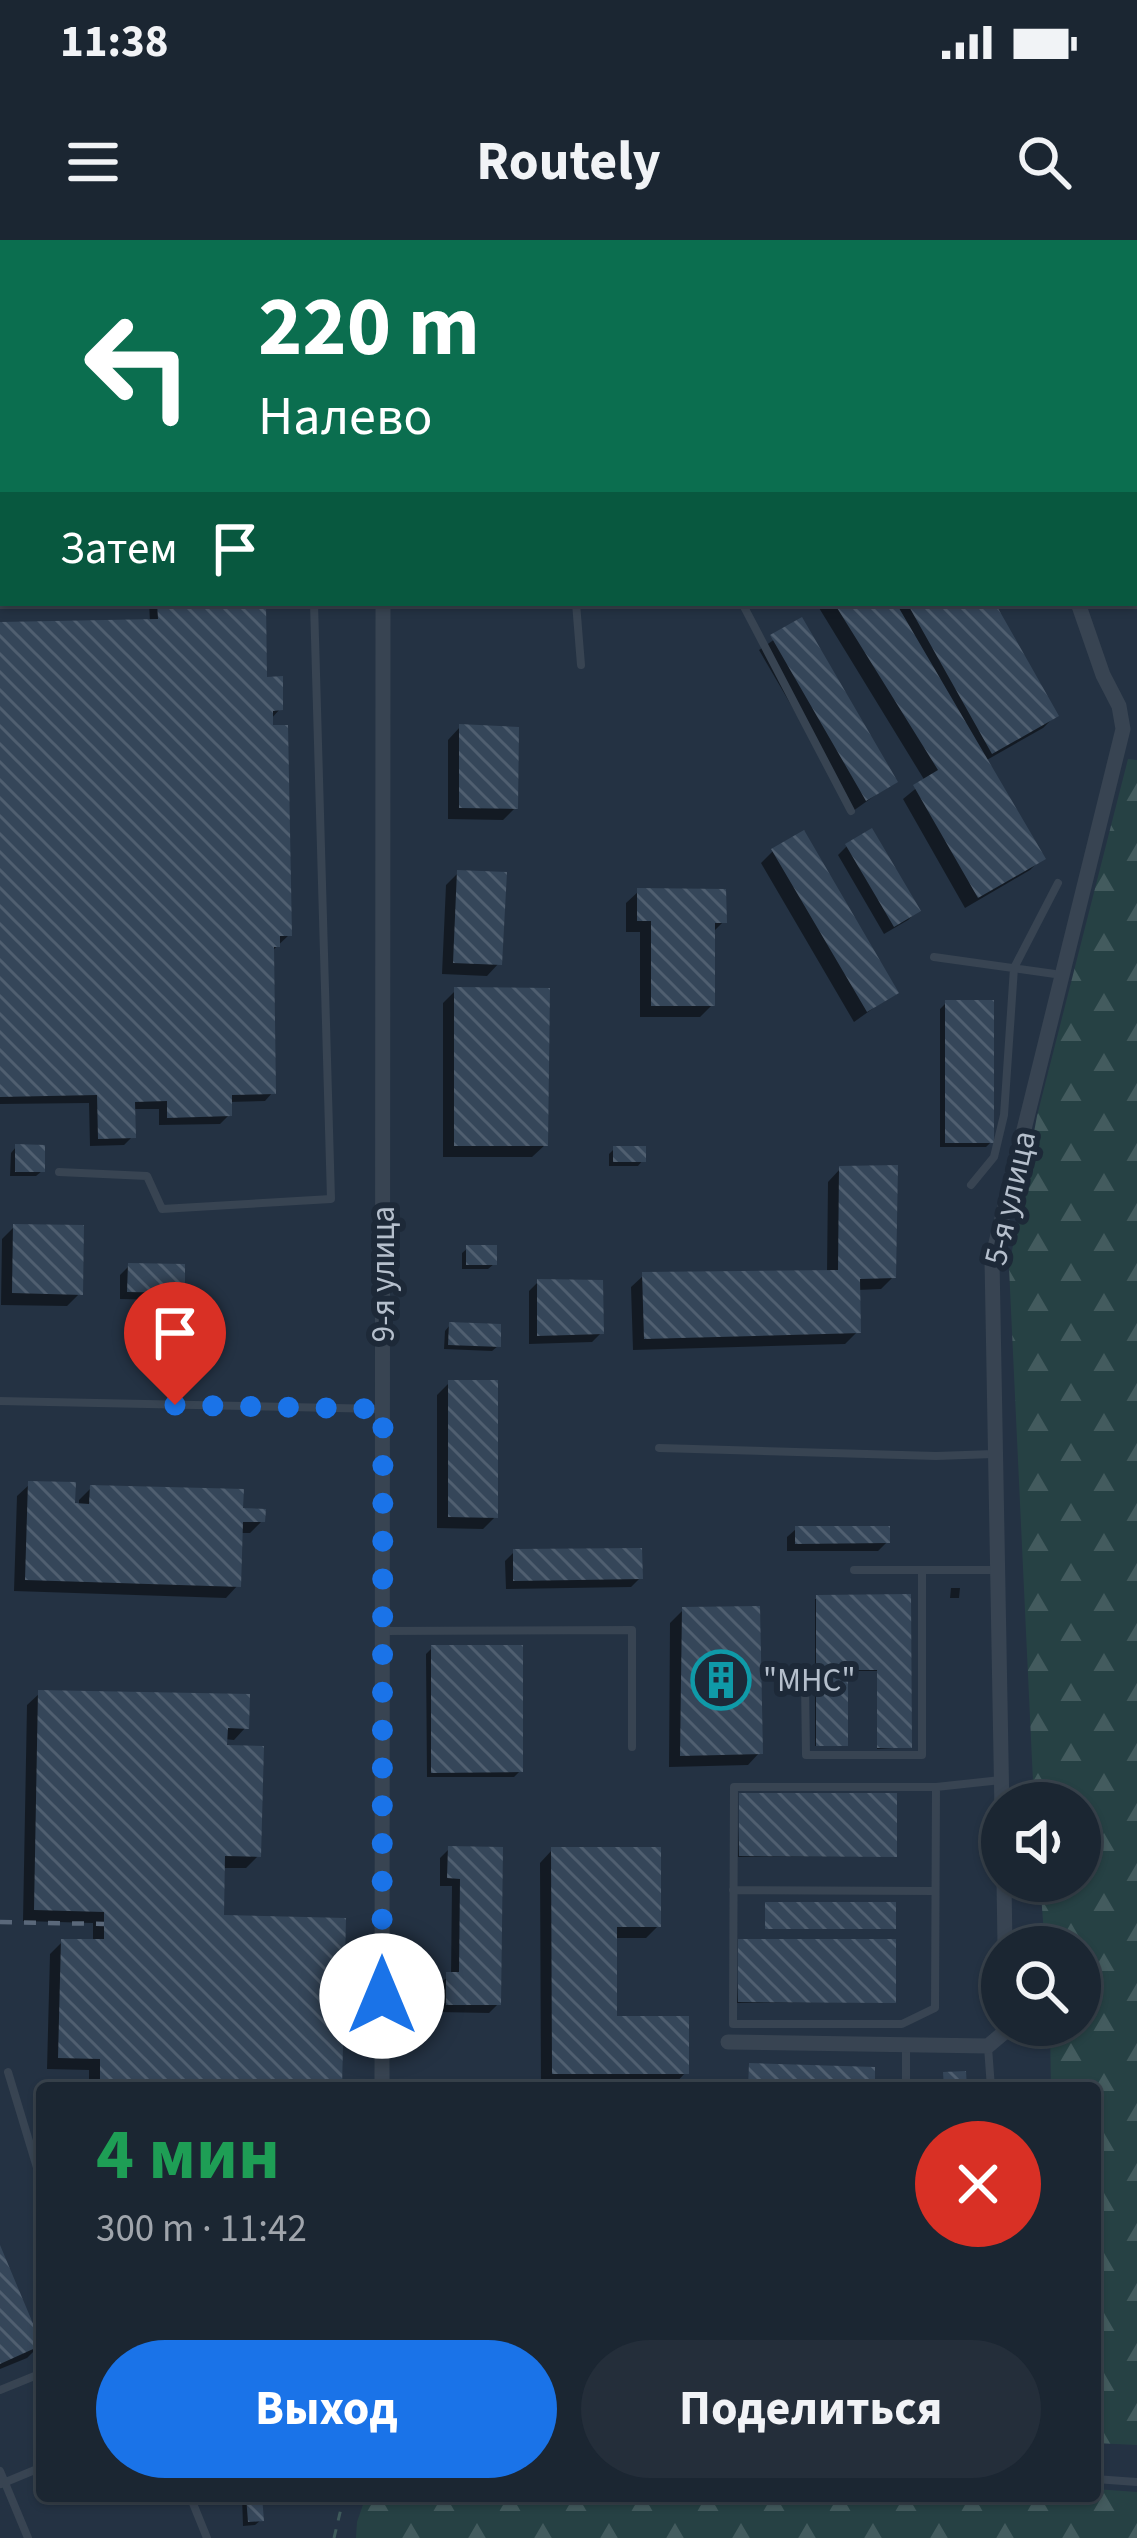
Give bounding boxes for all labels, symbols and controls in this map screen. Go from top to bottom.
text: 11:38 [60,10,169,74]
text: Routely [476,124,661,201]
icon: menu [60,129,126,195]
icon: search [1011,129,1077,195]
text: 220 m [258,268,480,388]
icon: left [60,288,216,444]
text: Налево [258,379,433,456]
icon: arrive [202,516,268,582]
text: Затем [60,517,178,581]
street label: 5-я улица [972,1126,1048,1270]
street label: 9-я улица [360,1206,407,1342]
pin [124,1282,226,1405]
icon: arrive [142,1300,208,1366]
building icon: "МНС" [690,1649,752,1711]
place label: "МНС" [763,1657,855,1704]
map controls [981,1782,1101,2046]
button: sound [981,1782,1101,1902]
button: search [981,1926,1101,2046]
position arrow [319,1933,445,2059]
text: 4 мин [96,2104,280,2207]
button: close [915,2121,1041,2247]
text: 300 m · 11:42 [96,2201,307,2257]
button: Выход [96,2340,557,2478]
button: Поделиться [581,2340,1041,2478]

